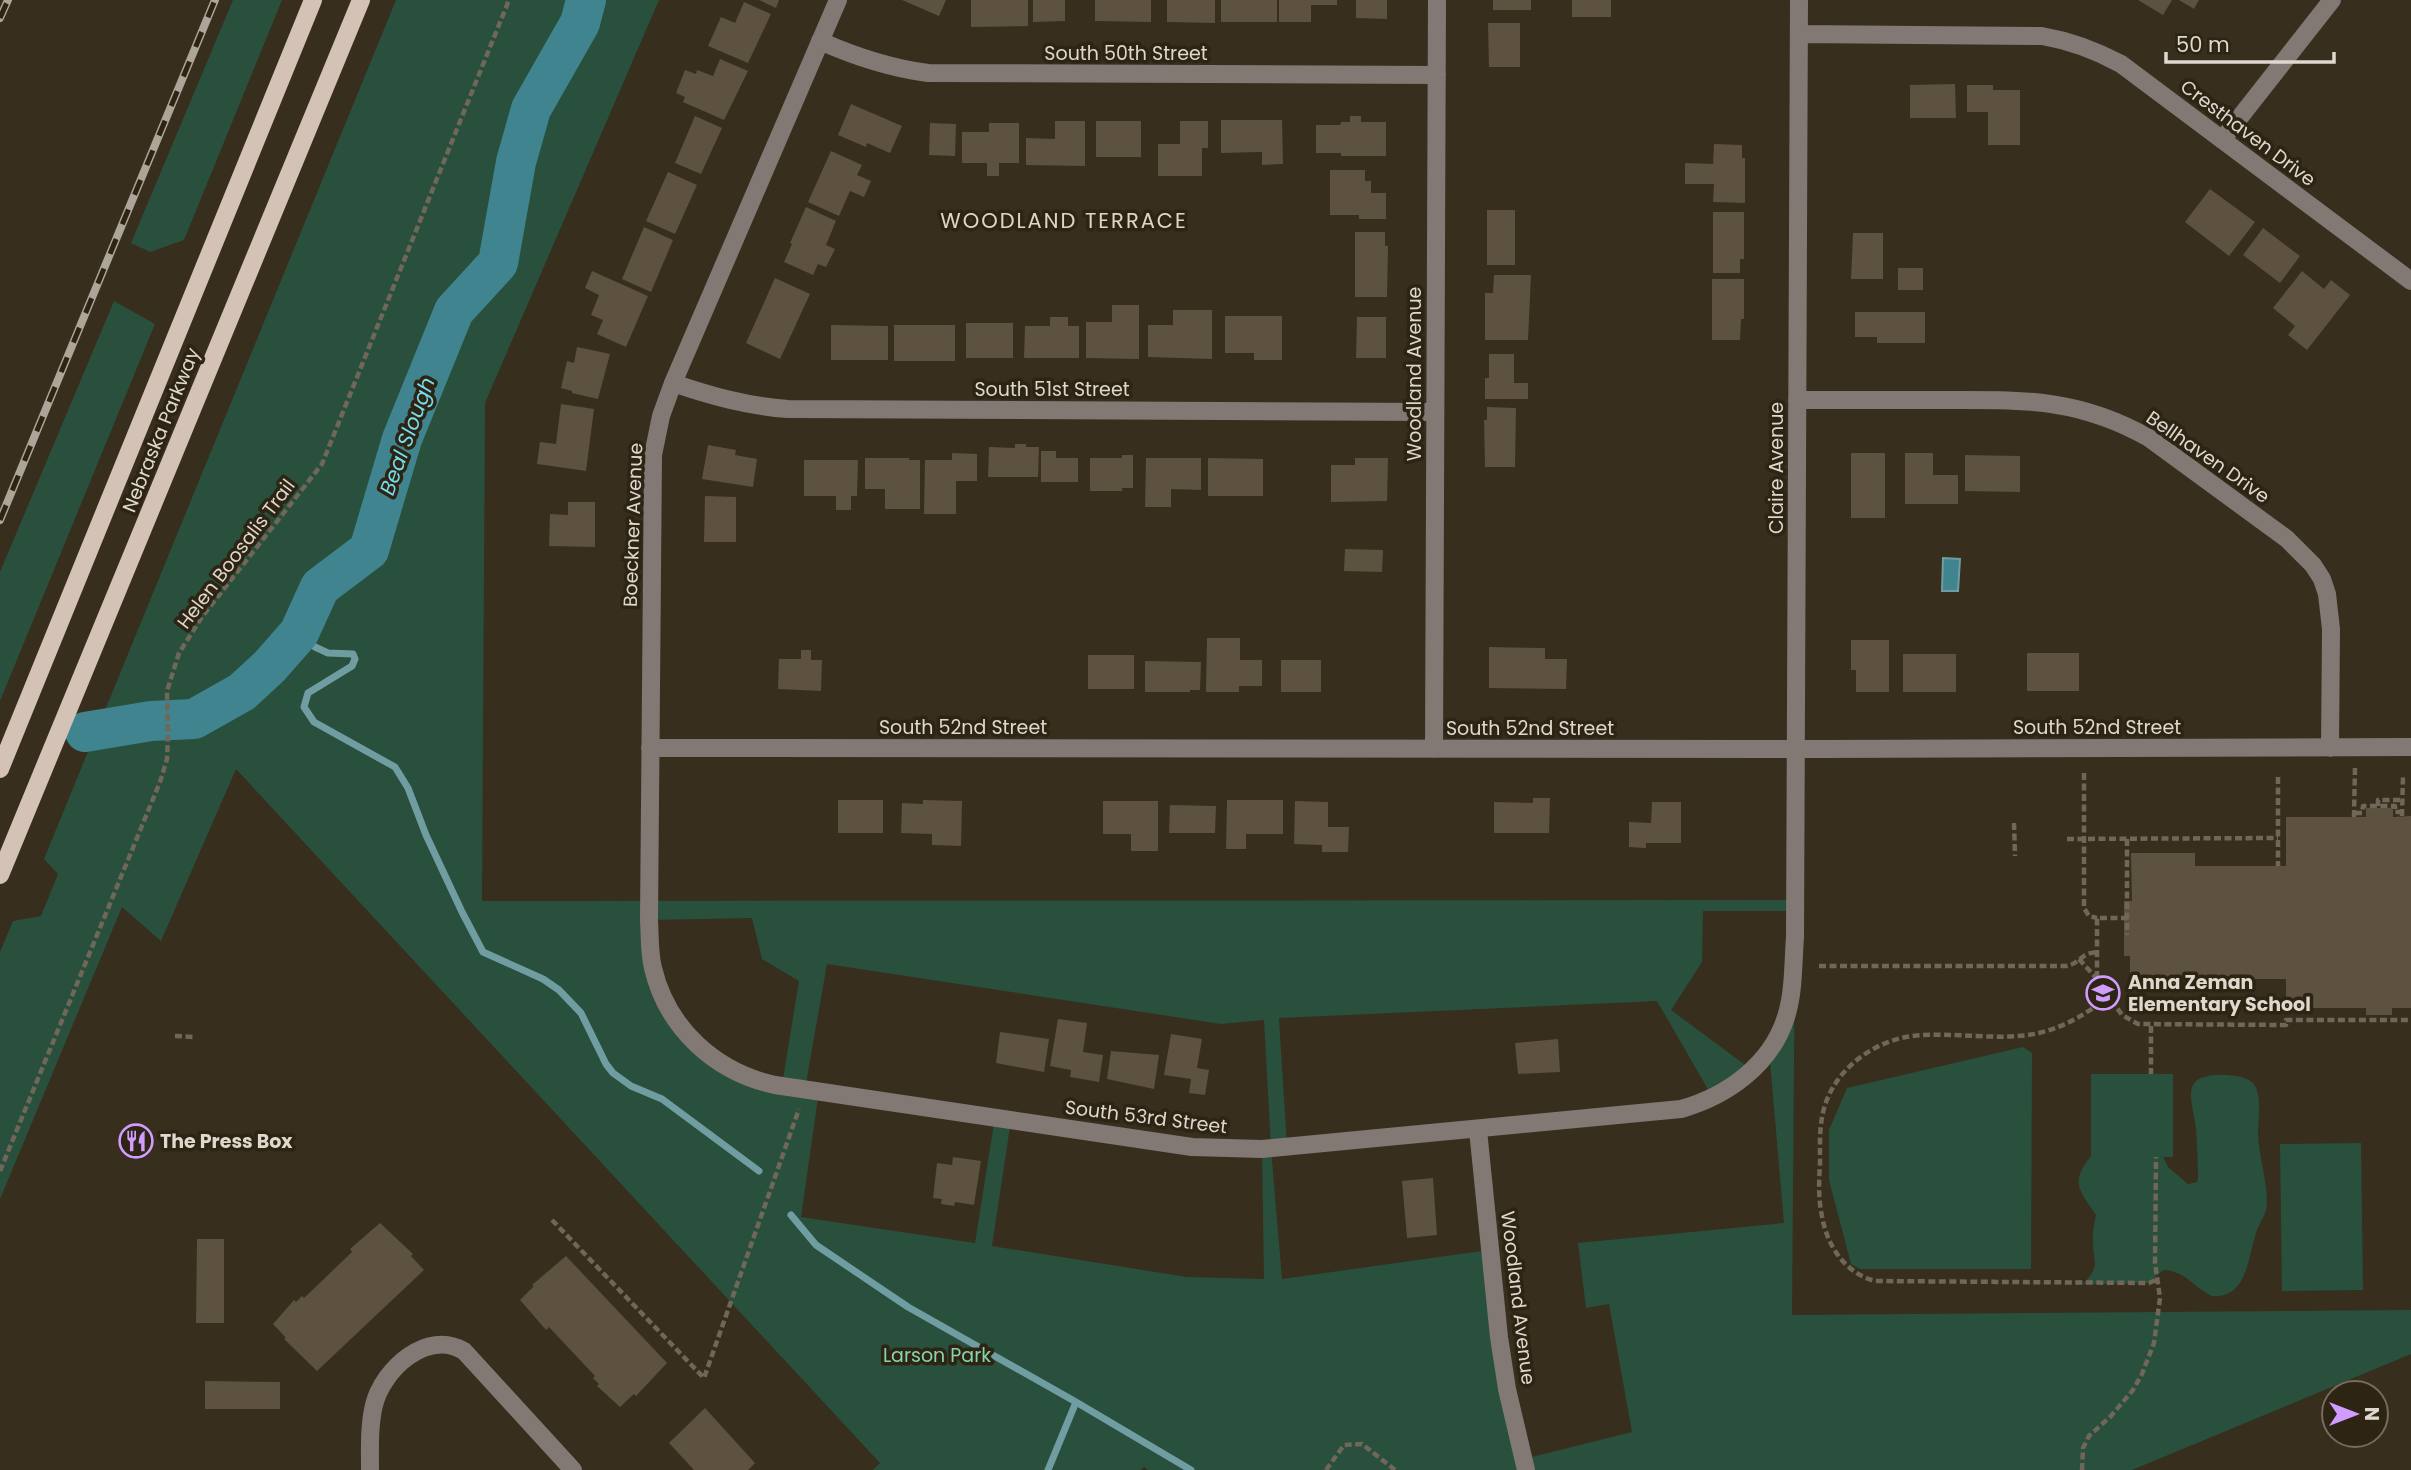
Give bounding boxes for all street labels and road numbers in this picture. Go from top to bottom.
street label: South 50th Street [1044,40,1208,67]
street label: Cresthaven Drive [2175,73,2321,193]
street label: Woodland Avenue [1401,287,1428,461]
street label: Nebraska Parkway [116,343,206,516]
street label: South 51st Street [974,376,1130,403]
street label: Claire Avenue [1763,402,1790,534]
street label: Bellhaven Drive [2141,404,2275,510]
street label: Boeckner Avenue [617,442,649,608]
street label: Helen Boosalis Trail [171,473,301,635]
street label: South 52nd Street [879,714,1047,741]
street label: South 52nd Street [2013,714,2181,741]
street label: South 52nd Street [1446,715,1614,742]
street label: South 53rd Street [1063,1094,1229,1140]
street label: Woodland Avenue [1494,1210,1542,1386]

